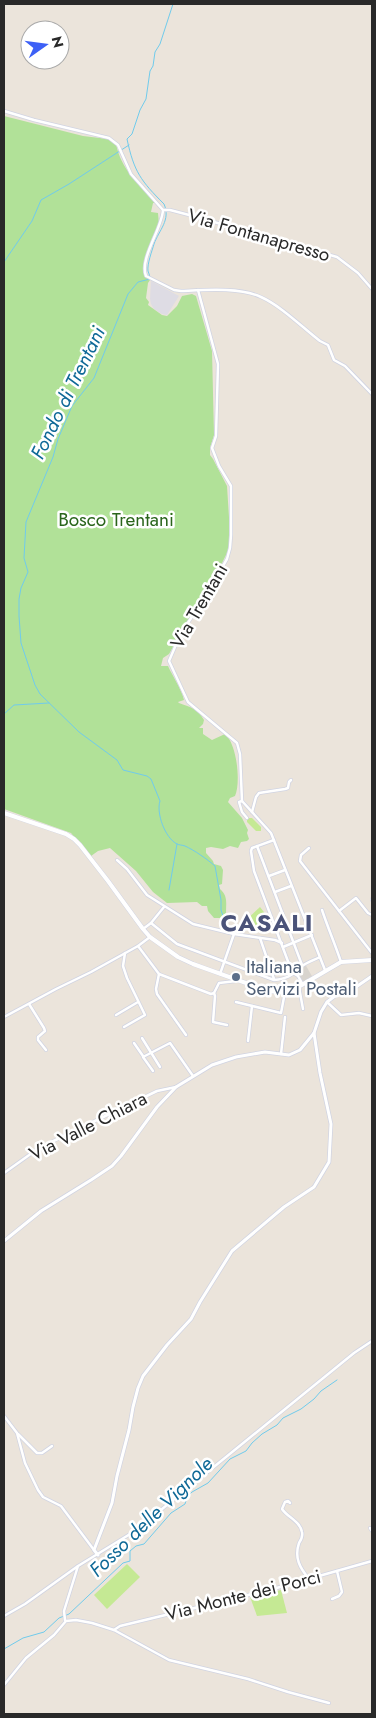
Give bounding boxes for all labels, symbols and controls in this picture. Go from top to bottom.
north arrow [20,20,70,70]
text: N [47,34,69,50]
street label: Via Fontanapresso [185,202,333,268]
water label: Fondo di Trentani [23,321,113,464]
park label: Bosco Trentani [58,506,174,533]
street label: Via Trentani [164,558,234,654]
district label: CASALI [220,905,314,940]
place label: Italiana Servizi Postali [246,953,357,1002]
marker: Italiana Servizi Postali [230,971,242,983]
street label: Via Valle Chiara [24,1085,152,1167]
water label: Fosso delle Vignole [83,1450,219,1584]
street label: Via Monte dei Porci [162,1563,324,1627]

